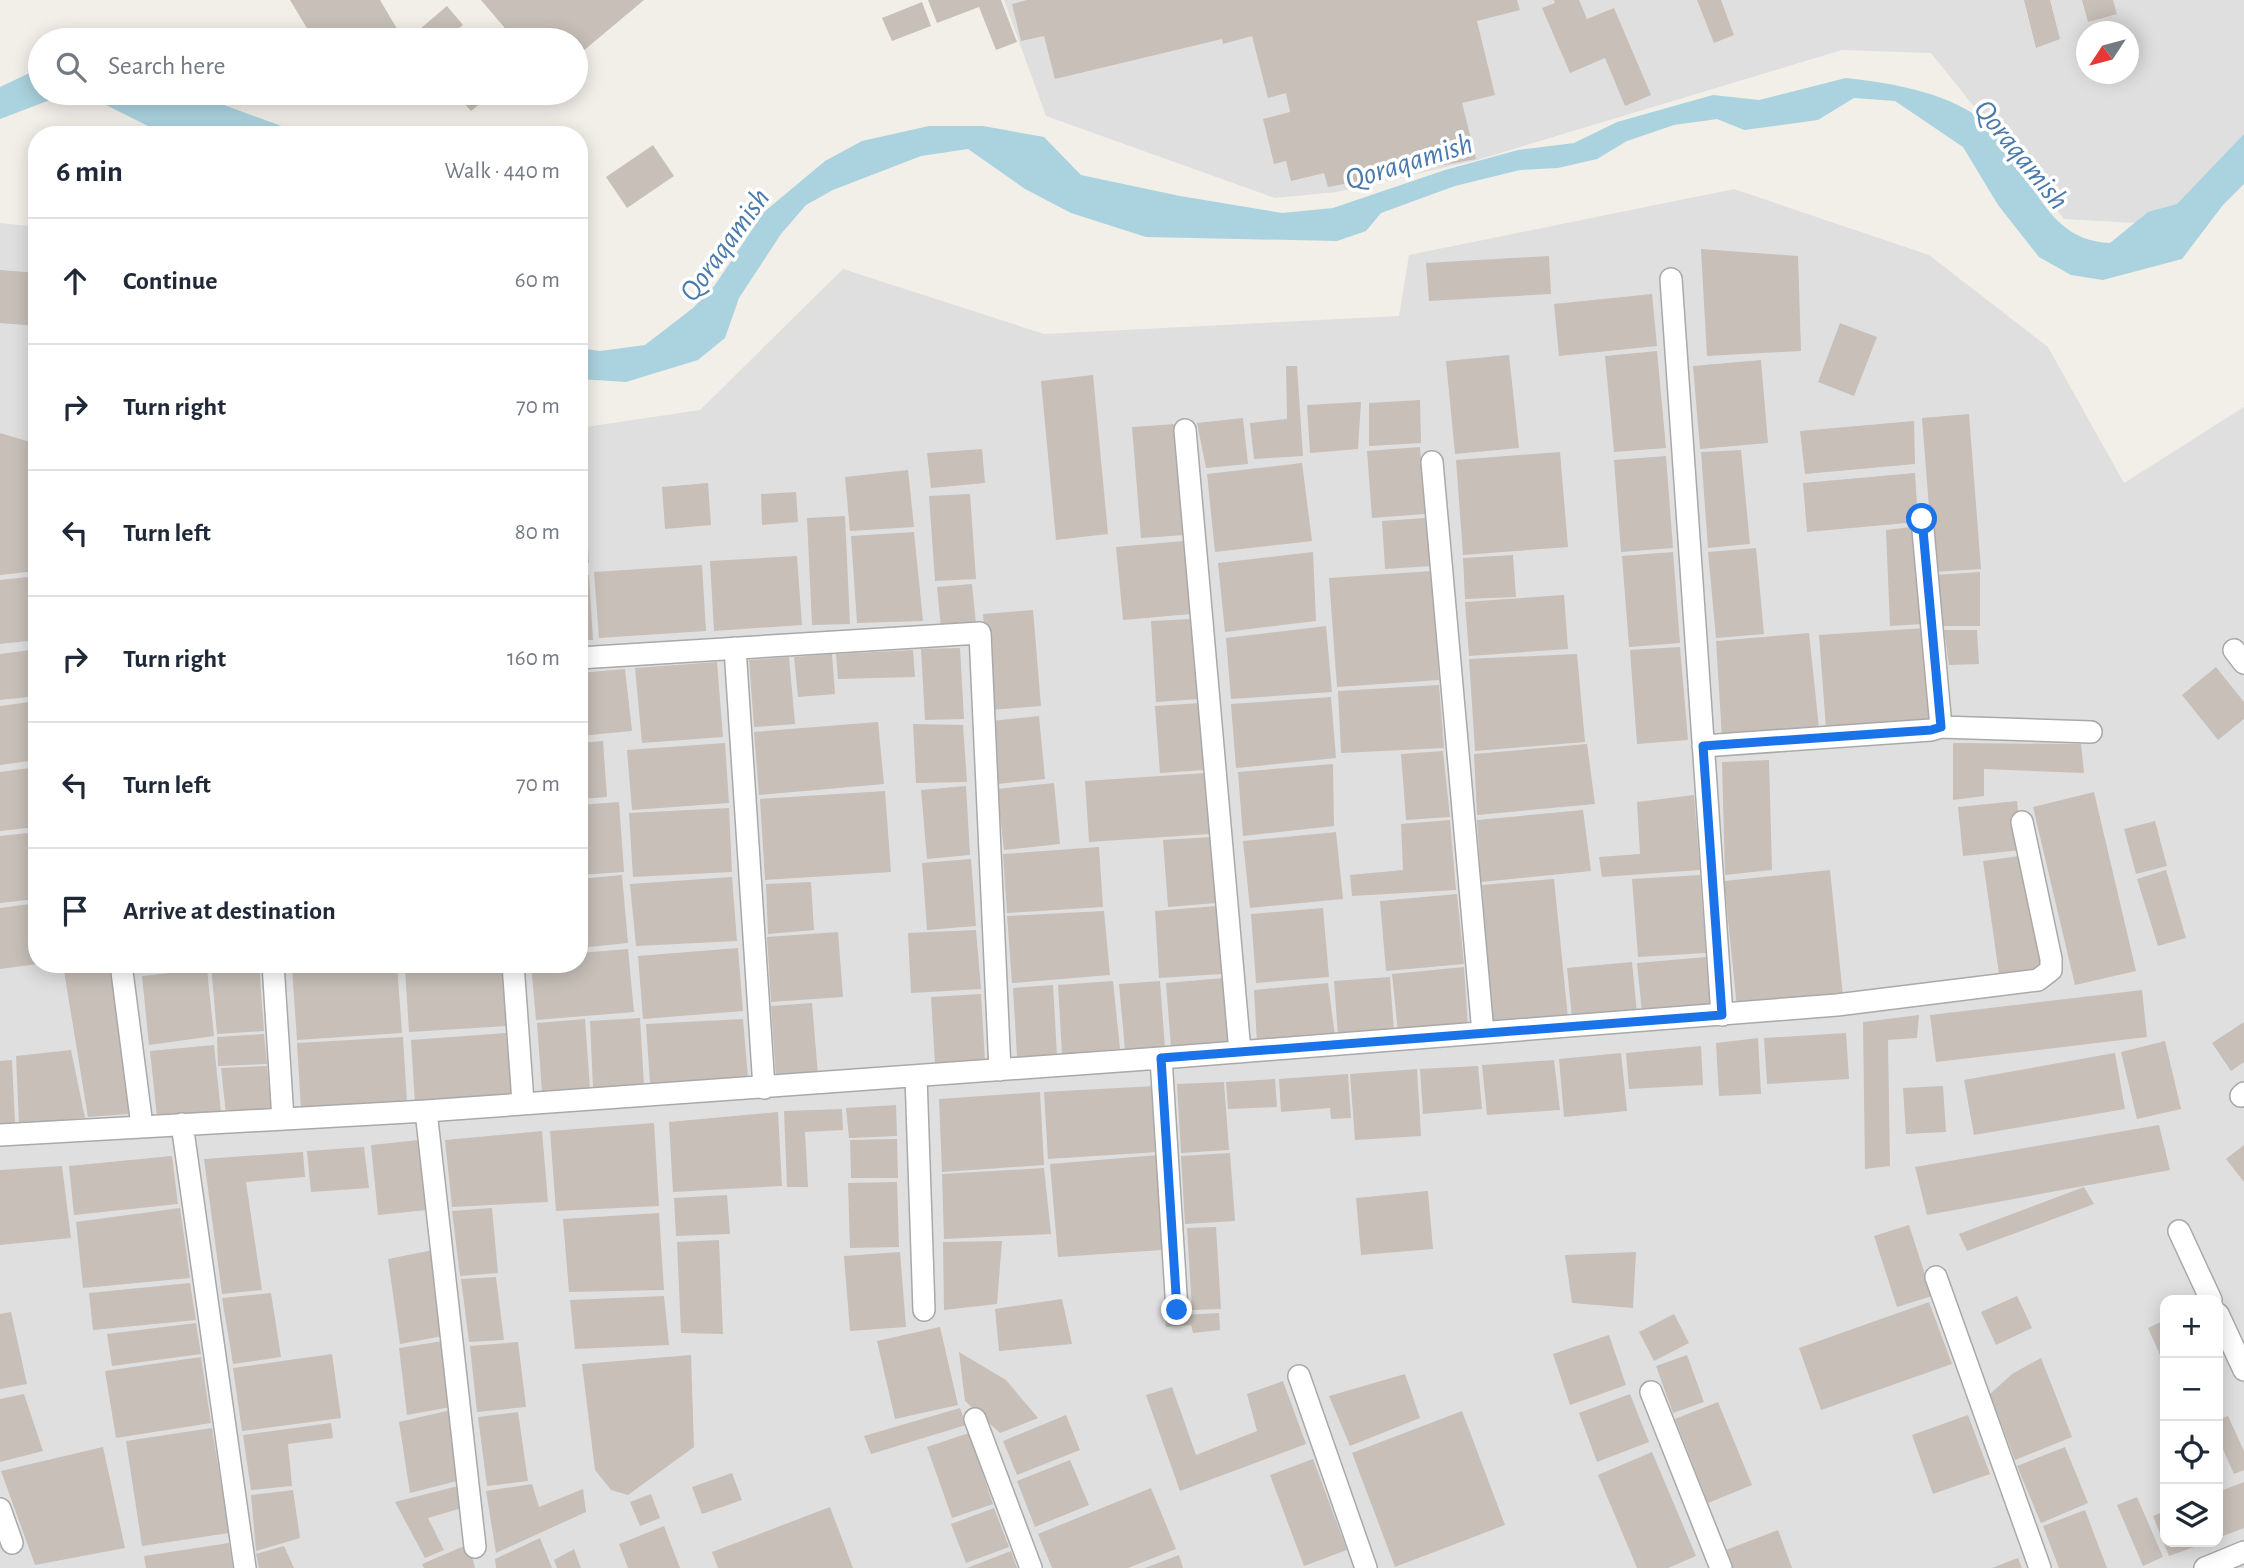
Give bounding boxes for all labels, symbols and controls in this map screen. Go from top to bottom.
north arrow [2076,21,2139,84]
search box [28,28,588,105]
icon: search [52,48,90,86]
text: Search here [108,53,226,79]
water label: Qoraqamish [1968,95,2074,215]
water label: Qoraqamish [1342,128,1476,196]
text: 6 min [56,157,123,187]
text: Walk · 440 m [445,160,560,183]
water label: Qoraqamish [674,183,776,307]
icon: ahead [56,262,94,300]
text: Continue [123,268,218,294]
text: 60 m [515,269,560,292]
icon: right [56,388,94,426]
text: Turn right [123,394,226,420]
text: 70 m [516,395,560,418]
route start [1906,503,1937,534]
icon: left [56,514,94,552]
text: Turn left [123,520,211,546]
text: 80 m [515,521,560,544]
icon: right [56,640,94,678]
text: Turn right [123,646,226,672]
text: 160 m [507,647,560,670]
icon: left [56,766,94,804]
text: Turn left [123,772,211,798]
text: 70 m [516,773,560,796]
icon: arrive [56,892,94,930]
text: Arrive at destination [123,898,336,924]
route end [1161,1294,1192,1325]
map controls [2160,1295,2223,1547]
button: + [2160,1295,2223,1358]
button: − [2160,1358,2223,1421]
button: locate [2160,1421,2223,1484]
button: layers [2160,1484,2223,1547]

